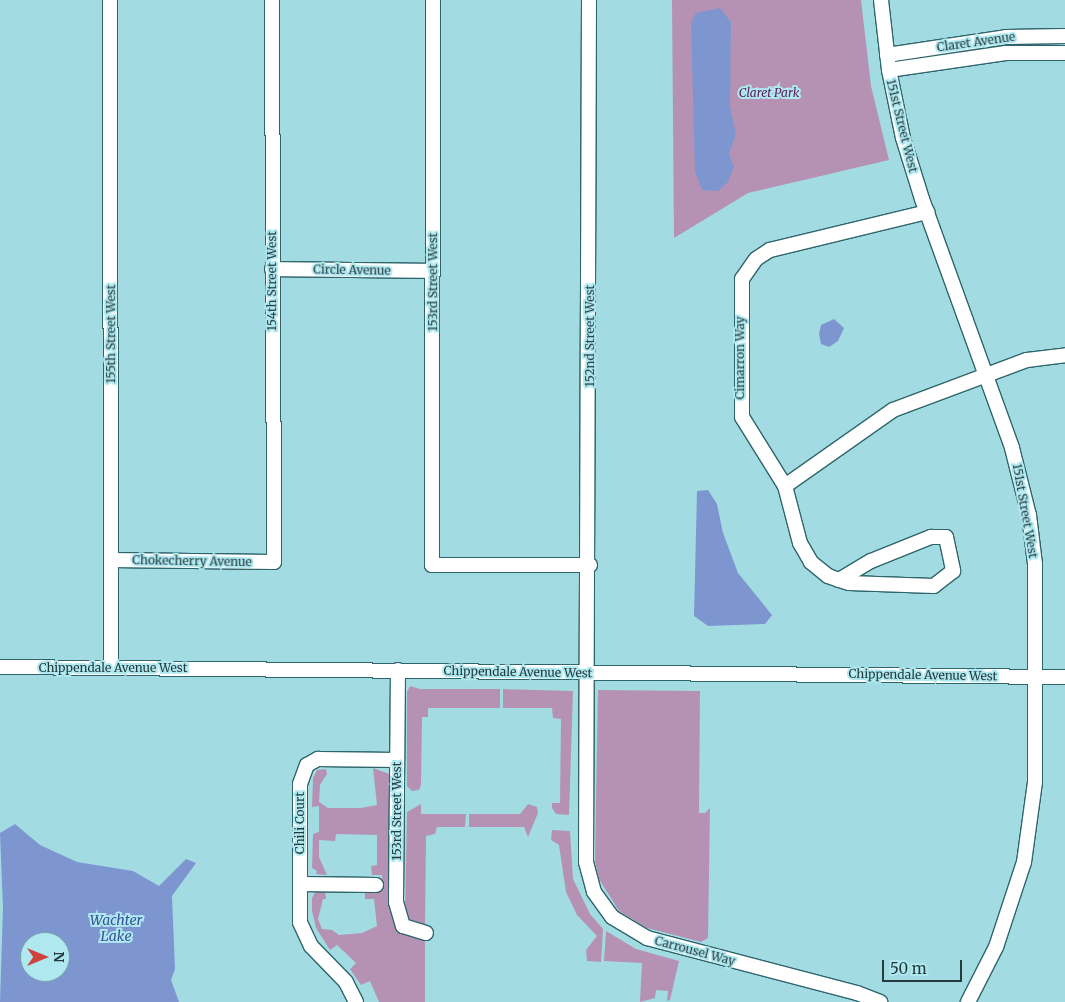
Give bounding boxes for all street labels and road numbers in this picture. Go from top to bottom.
street label: Claret Avenue [936,29,1016,55]
street label: 151st Street West [883,78,921,174]
street label: 154th Street West [265,231,279,331]
street label: 153rd Street West [426,233,440,331]
street label: Circle Avenue [313,262,391,278]
street label: 155th Street West [104,285,118,383]
street label: 152nd Street West [583,285,597,387]
street label: Cimarron Way [733,317,747,399]
street label: 151st Street West [1010,463,1040,559]
street label: Chokecherry Avenue [132,553,252,569]
street label: Chippendale Avenue West [39,661,187,675]
street label: Chippendale Avenue West [444,664,592,680]
street label: Chippendale Avenue West [849,667,997,683]
street label: 153rd Street West [390,762,404,860]
street label: Chili Court [293,792,307,854]
street label: Carrousel Way [653,933,737,969]

